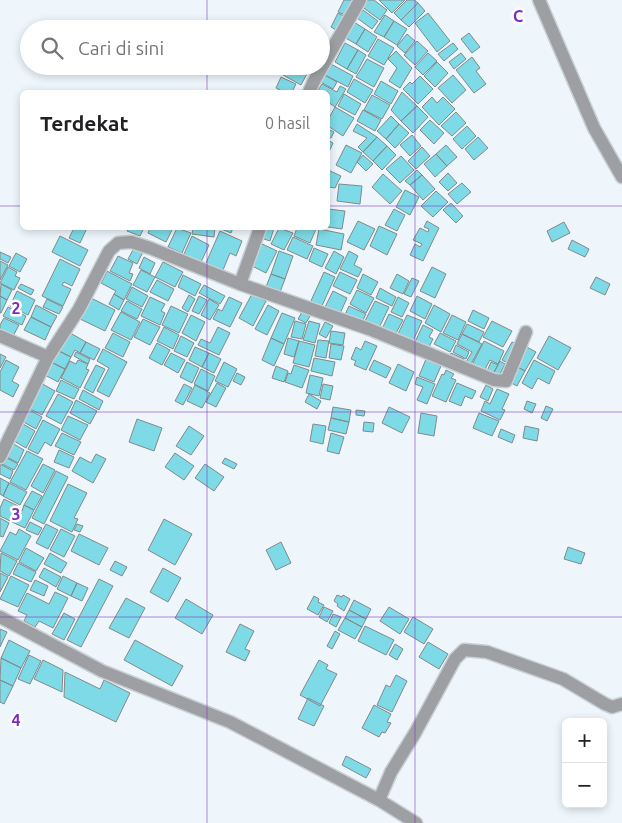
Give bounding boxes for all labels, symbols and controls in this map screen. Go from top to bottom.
text: C [513,7,523,25]
search box [20,20,330,75]
icon: search [38,34,66,62]
text: Cari di sini [78,37,164,59]
text: Terdekat [40,111,128,135]
text: 0 hasil [265,114,310,132]
text: 2 [11,299,21,317]
text: 3 [11,505,21,523]
text: 4 [11,711,21,729]
map controls [562,718,607,808]
button: + [562,718,607,763]
button: − [562,763,607,808]

